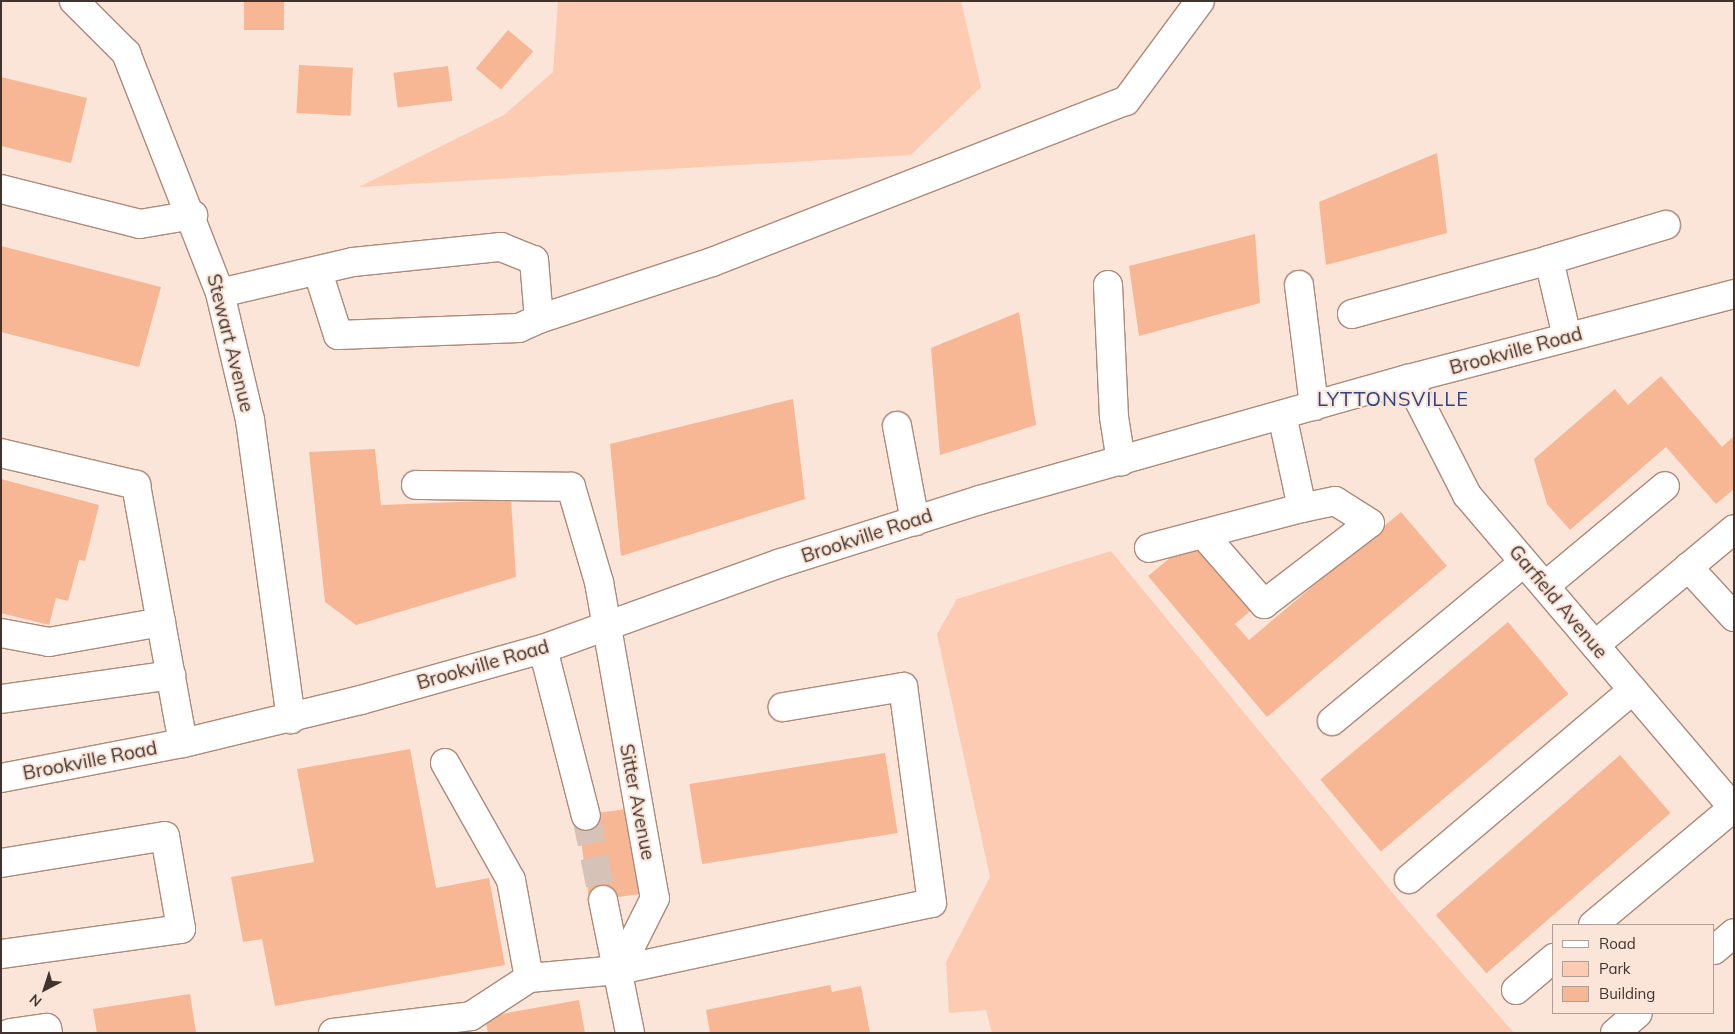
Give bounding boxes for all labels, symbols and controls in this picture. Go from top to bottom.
street label: Stewart Avenue [202,272,258,414]
street label: Brookville Road [1447,322,1585,380]
district label: LYTTONSVILLE [1316,386,1470,410]
street label: Brookville Road [799,504,935,568]
street label: Garfield Avenue [1504,541,1612,663]
street label: Brookville Road [414,635,552,695]
street label: Brookville Road [21,737,159,785]
street label: Sitter Avenue [615,742,659,862]
legend [1552,924,1715,1014]
text: Road [1599,934,1636,953]
text: Park [1599,959,1631,978]
north arrow [20,964,70,1014]
text: Building [1599,984,1655,1003]
text: N [26,990,45,1011]

